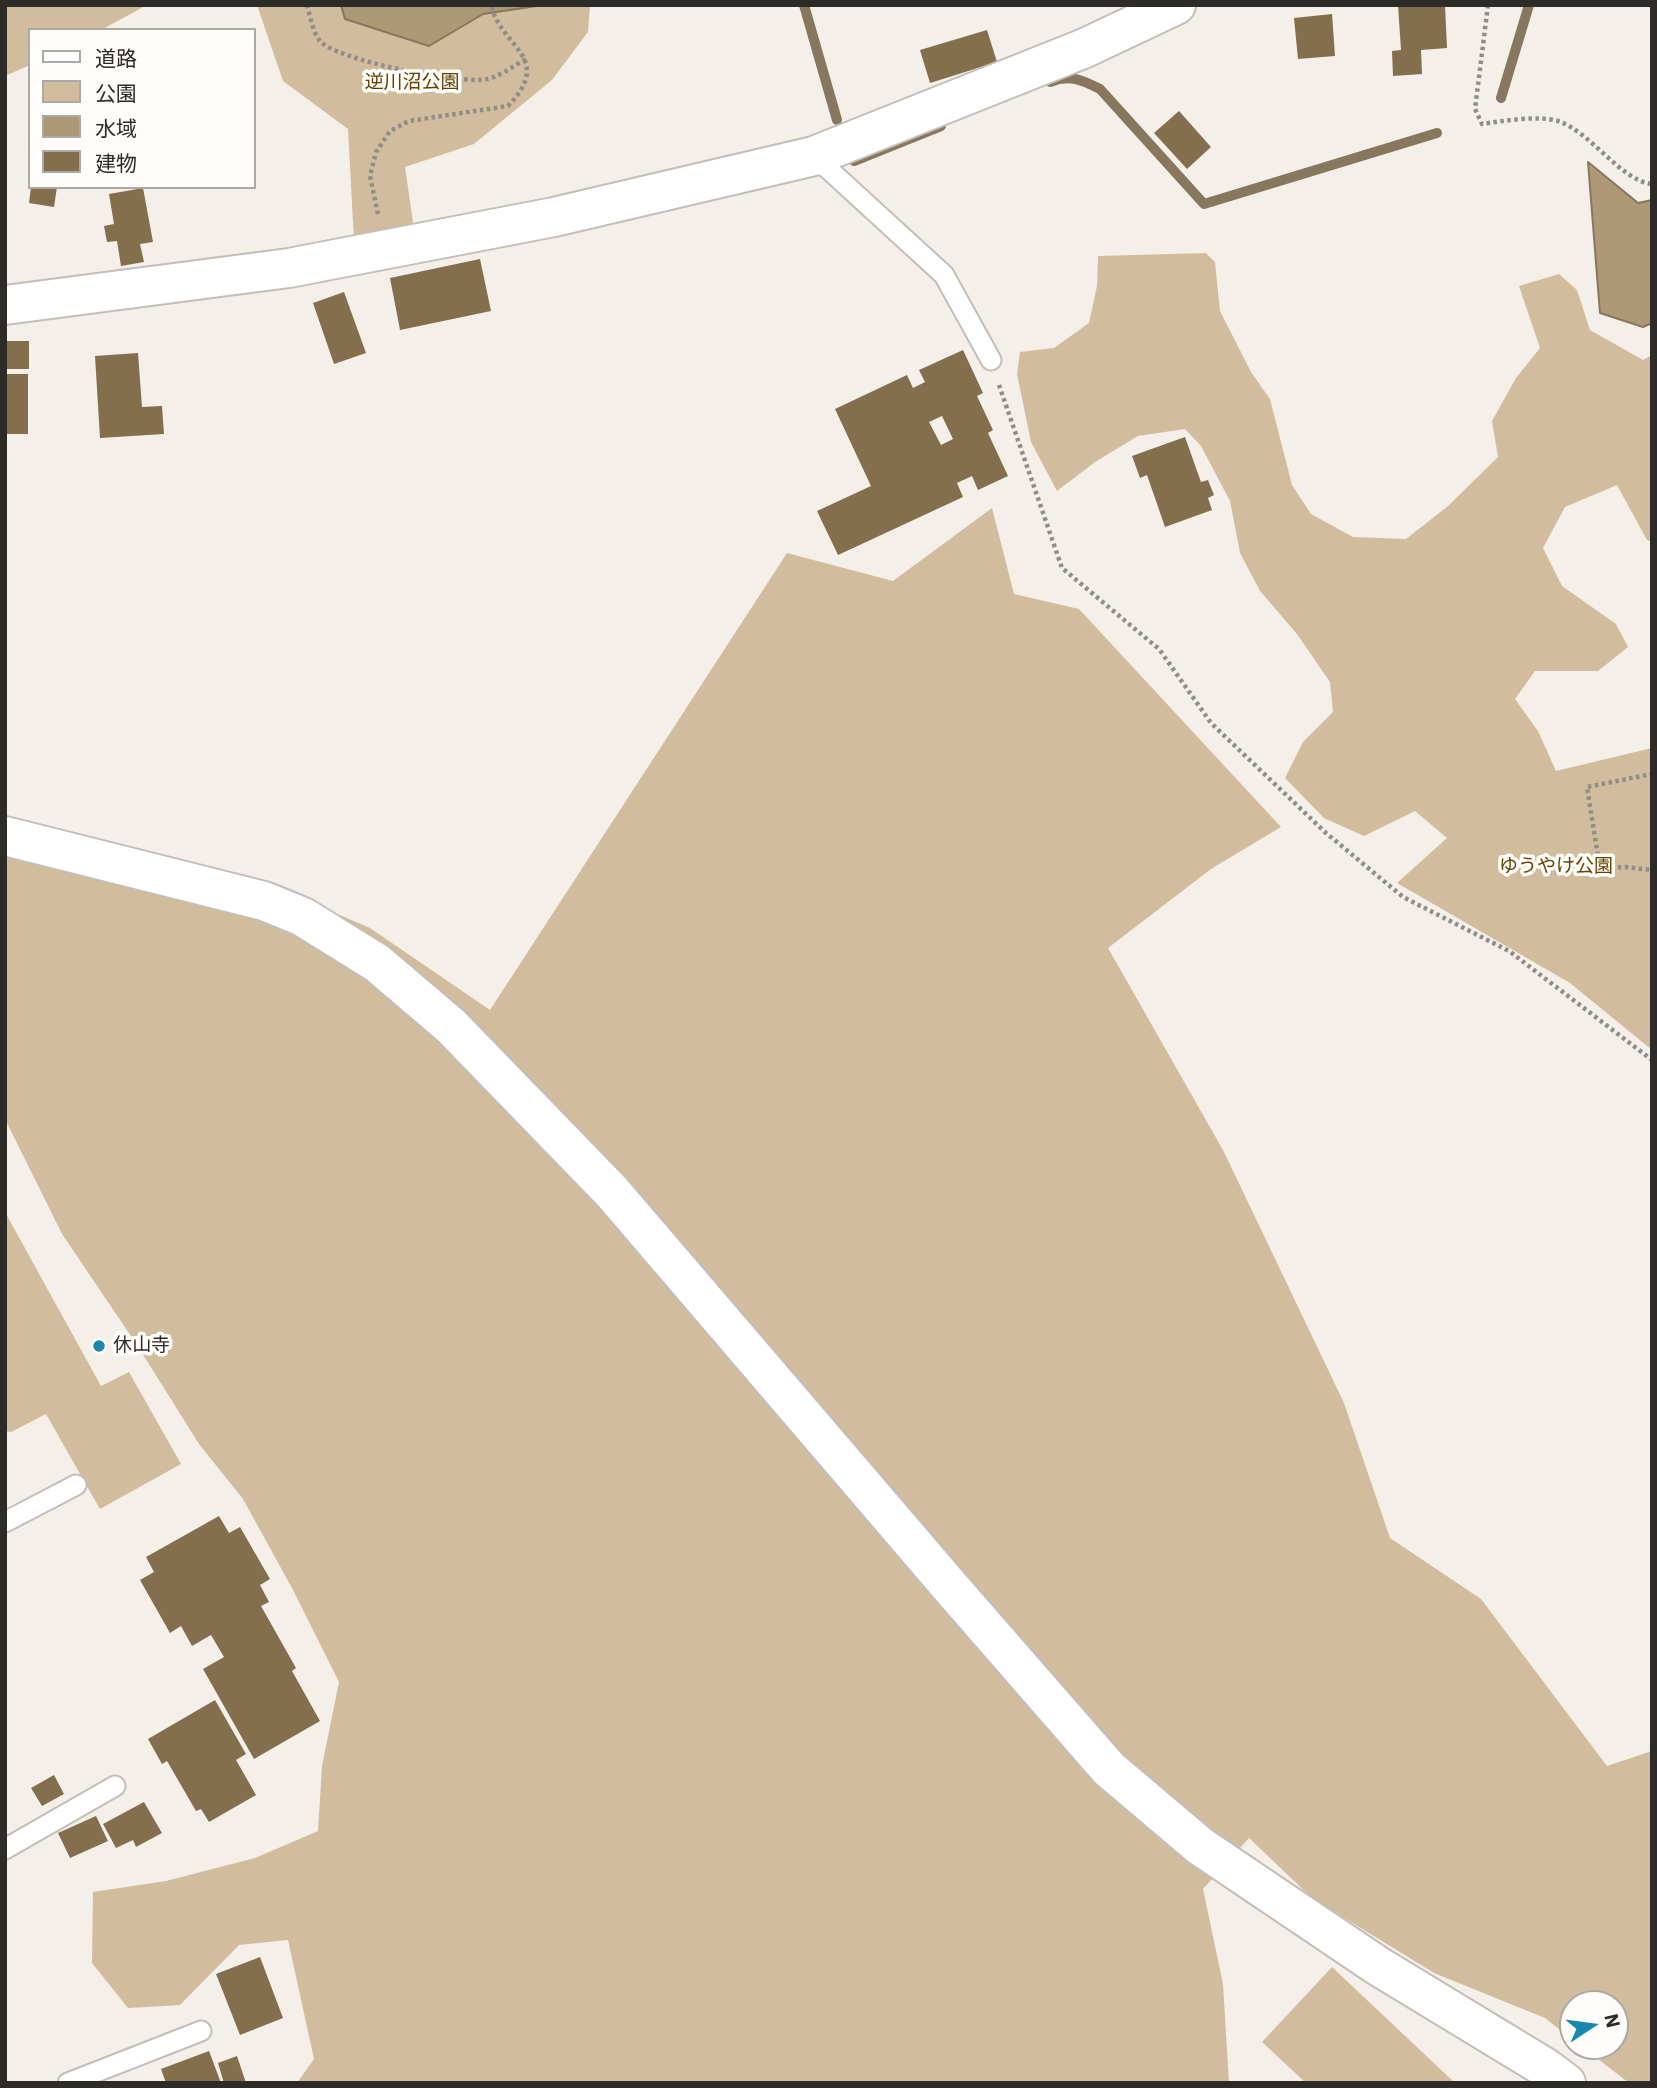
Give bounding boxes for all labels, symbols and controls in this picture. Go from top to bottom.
legend [28,28,256,189]
text: 道路 [95,44,137,72]
park label: 逆川沼公園 [365,72,459,94]
text: 公園 [95,79,137,107]
text: 水域 [95,114,137,142]
text: 建物 [95,149,137,177]
park label: ゆうやけ公園 [1499,856,1613,878]
place label: 休山寺 [113,1335,170,1357]
marker: 休山寺 [91,1338,107,1354]
north arrow [1559,1990,1629,2060]
text: N [1599,2011,1626,2030]

